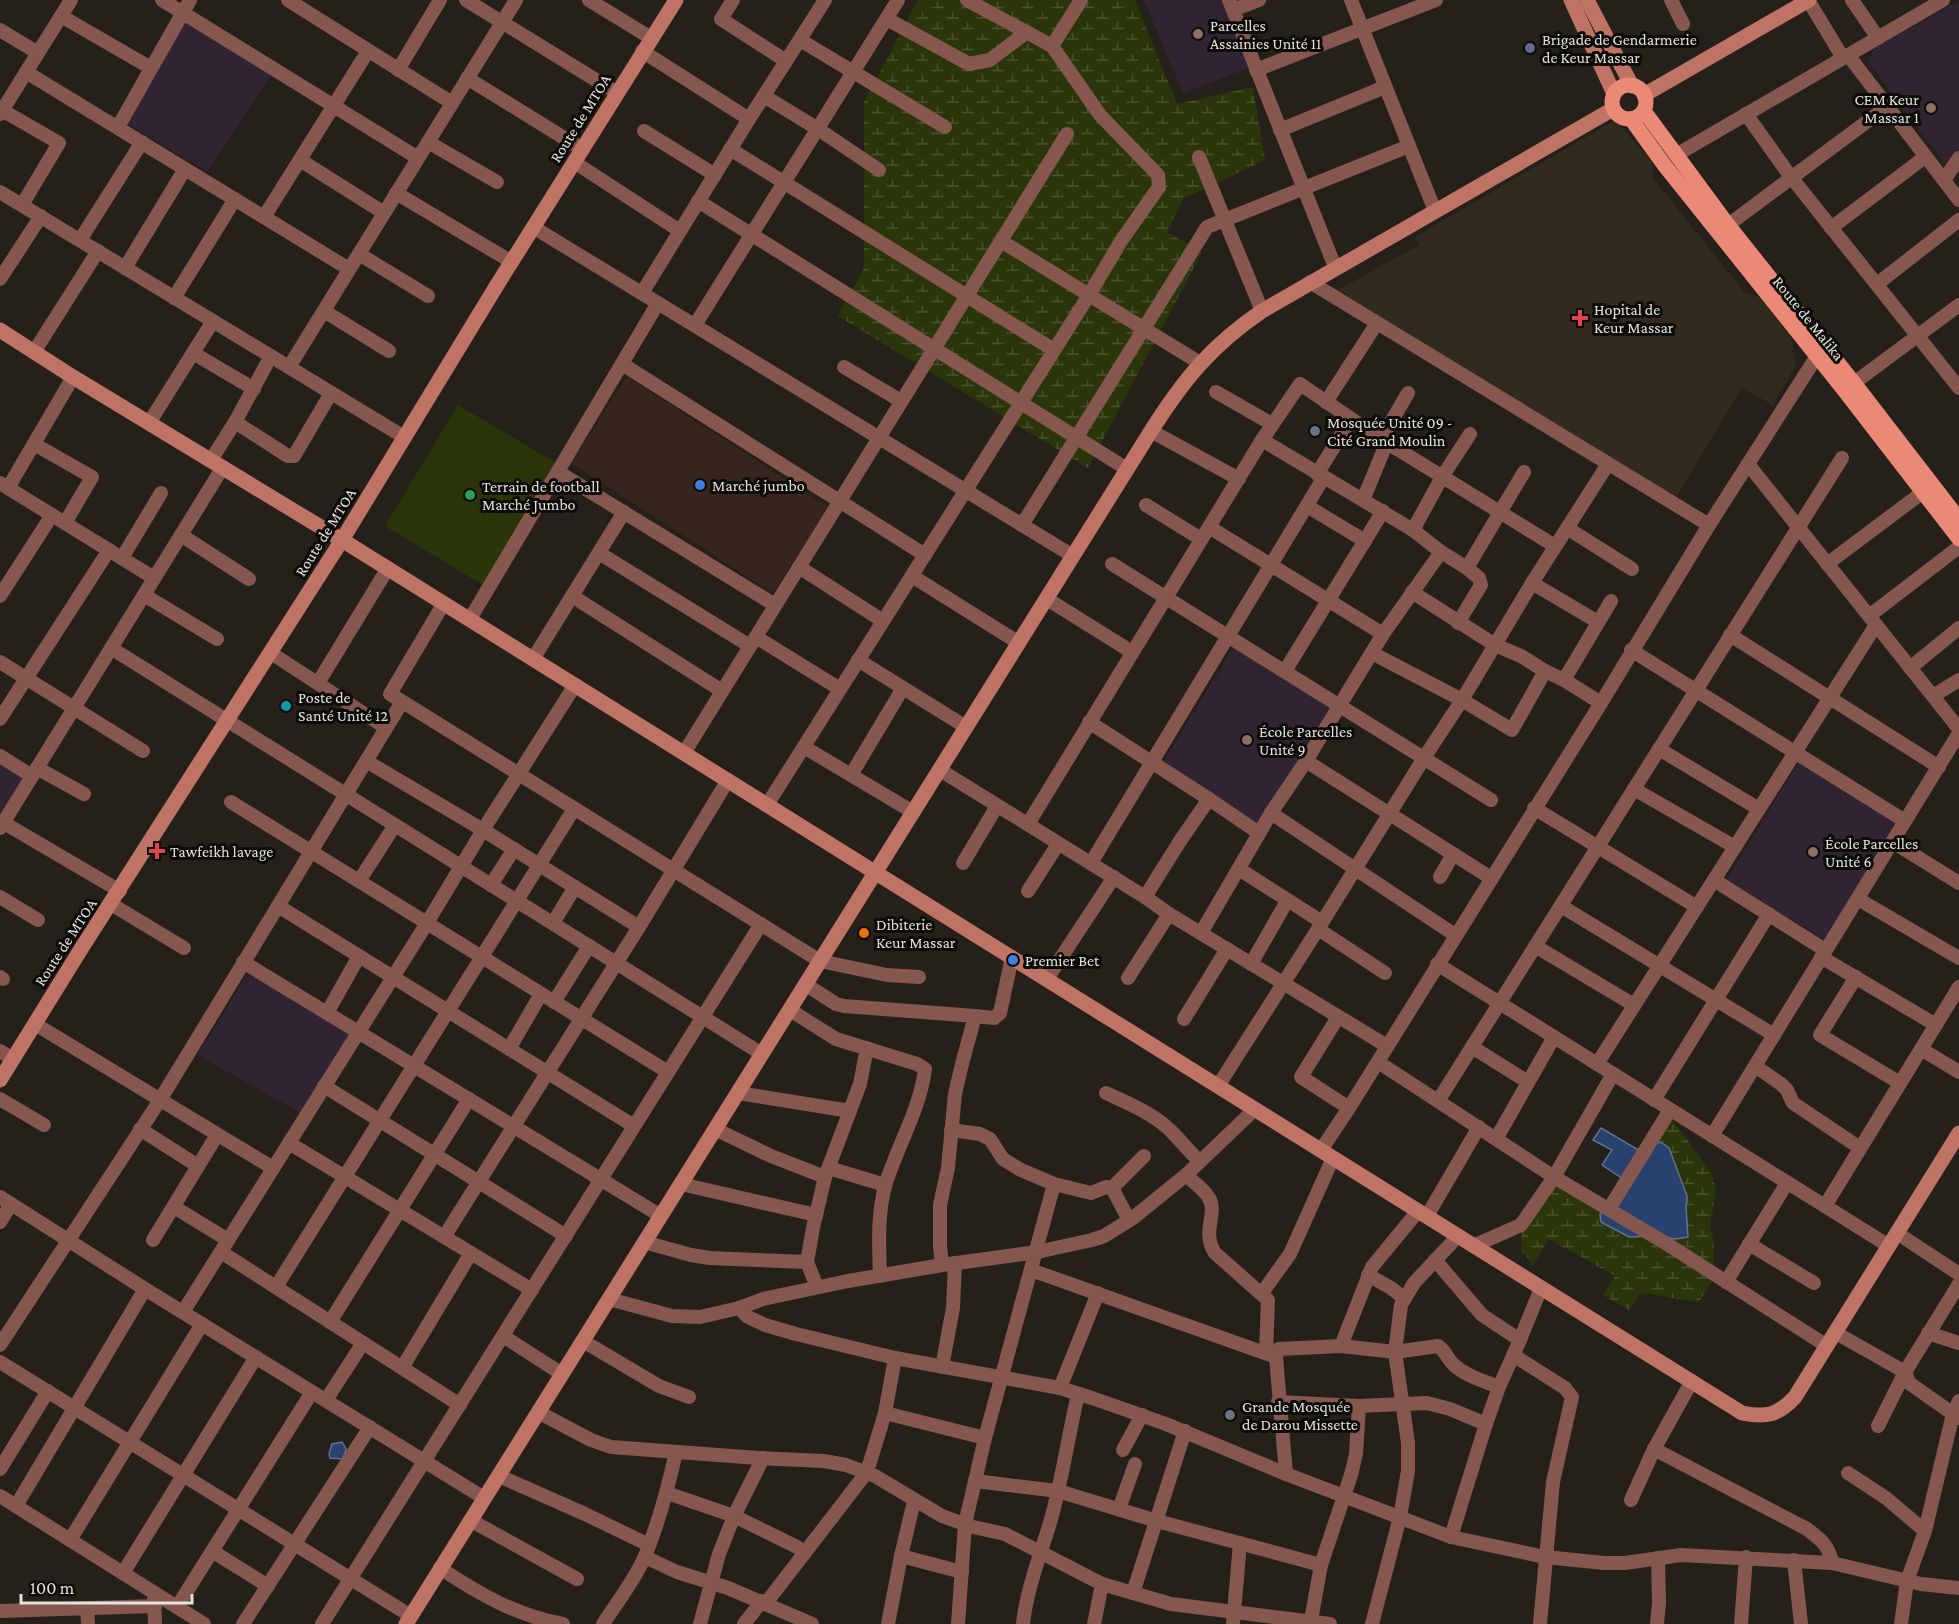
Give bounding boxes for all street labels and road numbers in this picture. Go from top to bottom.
street label: Route de MTOA [547,70,615,165]
street label: Route de Malika [1770,273,1848,364]
street label: Route de MTOA [292,484,360,579]
street label: Route de MTOA [31,895,100,989]

